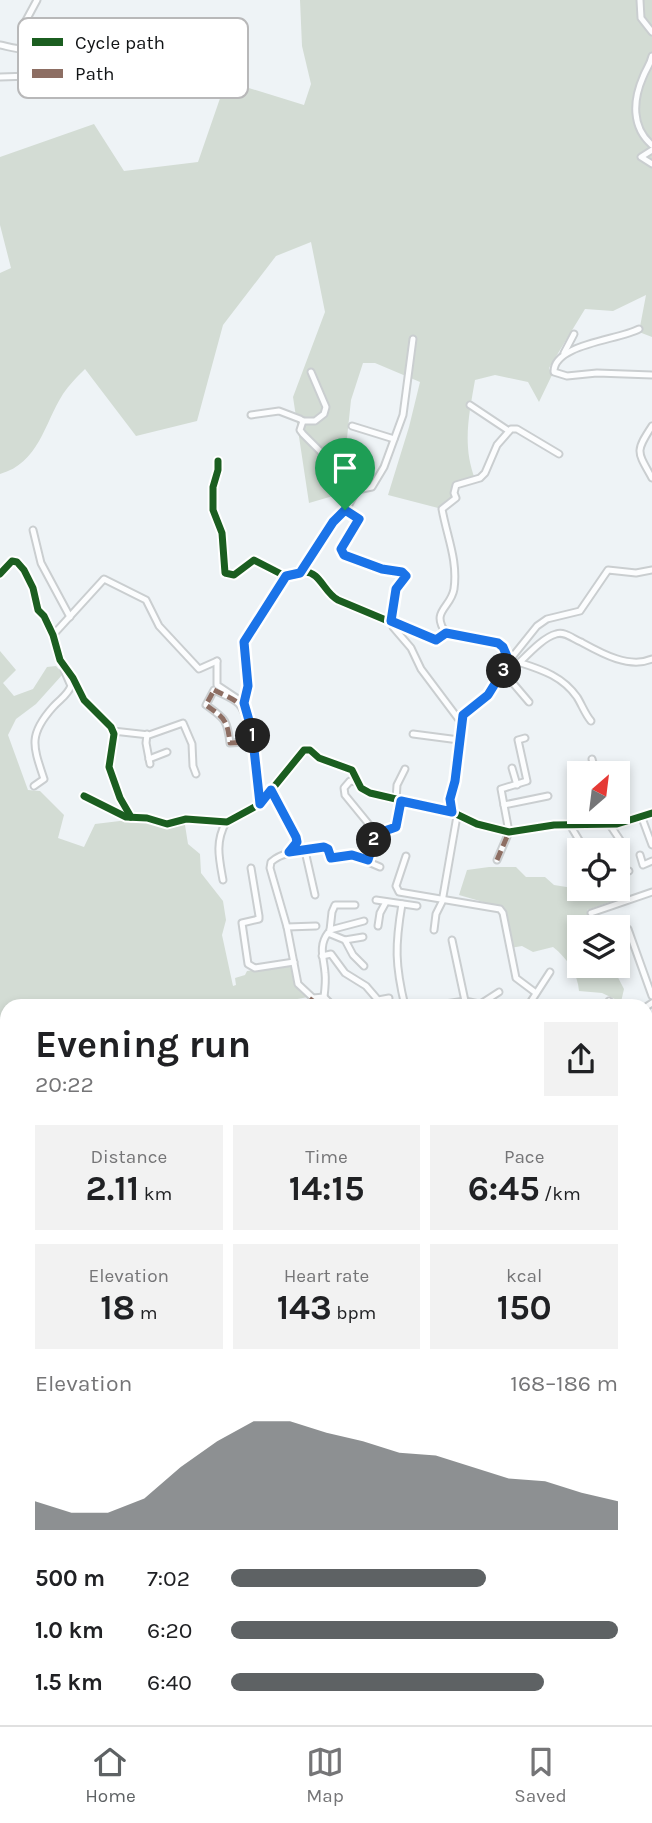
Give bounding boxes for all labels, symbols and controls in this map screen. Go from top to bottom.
legend [18,18,248,98]
text: Cycle path [75,32,165,54]
text: Path [75,63,115,85]
pin [315,438,375,510]
icon: arrive [326,449,364,487]
pin: 3 [486,654,522,688]
text: 3 [498,659,509,681]
pin: 1 [236,718,270,754]
text: 1 [249,724,256,746]
north arrow [567,761,630,824]
map controls [567,761,630,978]
pin: 2 [356,822,392,858]
text: 2 [368,828,379,850]
button: locate [567,838,630,901]
button: layers [567,915,630,978]
text: Evening run [35,1022,251,1067]
button: share [544,1022,618,1096]
text: 20:22 [35,1071,94,1098]
text: Distance [90,1146,167,1168]
text: Time [305,1146,348,1168]
text: Pace [504,1146,544,1168]
text: 2.11 [86,1168,139,1209]
text: 14:15 [289,1168,364,1209]
text: 6:45 [468,1168,540,1209]
text: km [139,1183,172,1205]
text: /km [540,1183,581,1205]
text: Elevation [89,1265,169,1287]
text: Heart rate [284,1265,369,1287]
text: kcal [506,1265,542,1287]
text: 18 [100,1287,135,1328]
text: 143 [277,1287,332,1328]
text: 150 [497,1287,552,1328]
text: m [135,1302,158,1324]
text: bpm [332,1302,376,1324]
text: Elevation [35,1370,132,1397]
text: 168–186 m [510,1370,618,1397]
text: 500 m [35,1565,105,1592]
text: 7:02 [147,1565,190,1592]
text: 1.0 km [35,1617,104,1644]
text: 6:20 [147,1617,192,1644]
text: 1.5 km [35,1669,103,1696]
text: 6:40 [147,1669,192,1696]
tab: Home [85,1743,136,1807]
tab: Map [306,1743,344,1807]
tab: Saved [514,1743,567,1807]

